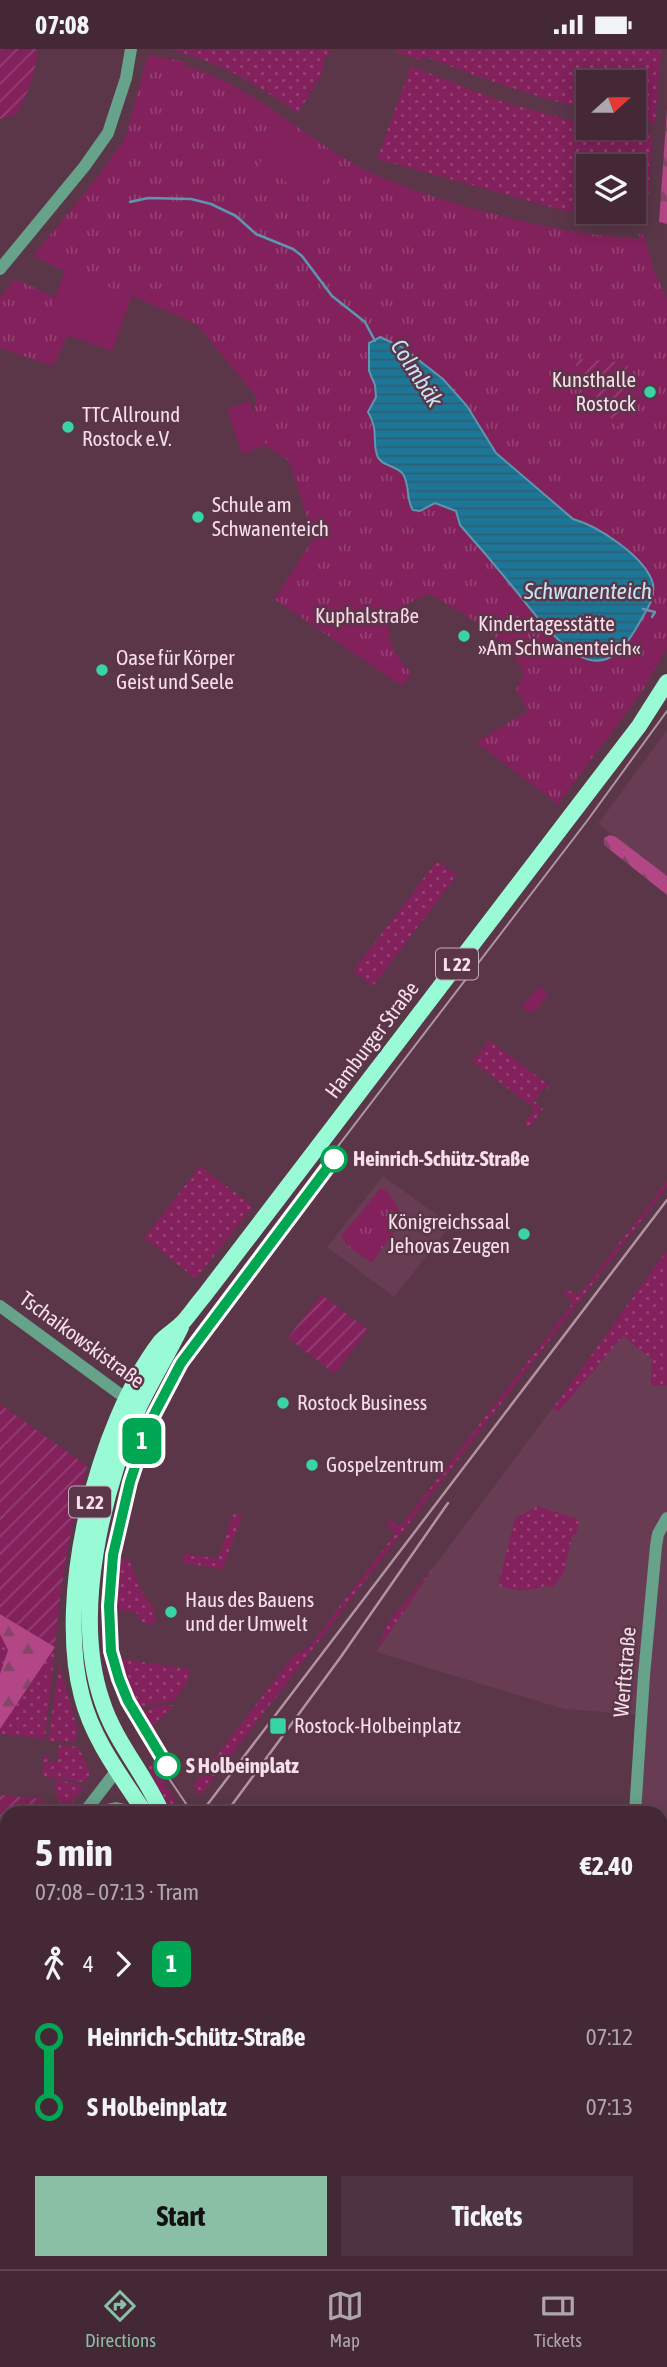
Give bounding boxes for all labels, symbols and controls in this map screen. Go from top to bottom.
text: 07:08 [35,10,89,40]
north arrow [576,70,646,140]
map controls [576,70,646,224]
button: layers [576,154,646,224]
water label: Colmbäk [386,334,449,412]
place label: Kunsthalle Rostock [552,367,636,415]
marker: Kunsthalle Rostock [642,384,658,400]
place label: TTC Allround Rostock e.V. [82,402,180,450]
marker: TTC Allround Rostock e.V. [60,419,76,435]
place label: Schule am Schwanenteich [212,492,329,540]
marker: Schule am Schwanenteich [190,509,206,525]
water label: Schwanenteich [523,578,652,604]
park label: Kuphalstraße [315,603,419,627]
place label: Kindertagesstätte »Am Schwanenteich« [478,611,641,659]
marker: Kindertagesstätte »Am Schwanenteich« [456,628,472,644]
place label: Oase für Körper Geist und Seele [116,645,235,693]
marker: Oase für Körper Geist und Seele [94,662,110,678]
road number: L 22 [436,949,478,980]
street label: Hamburger Straße [320,976,423,1102]
marker: Heinrich-Schütz-Straße [321,1146,347,1172]
place label: Heinrich-Schütz-Straße [353,1146,530,1170]
place label: Königreichssaal Jehovas Zeugen [388,1209,510,1257]
marker: Königreichssaal Jehovas Zeugen [516,1226,532,1242]
street label: Tschaikowskistraße [16,1286,150,1392]
place label: Rostock Business [297,1390,427,1414]
marker: Rostock Business [275,1395,291,1411]
line badge: 1 [119,1418,165,1464]
text: 1 [136,1427,148,1454]
place label: Gospelzentrum [326,1452,444,1476]
marker: Gospelzentrum [304,1457,320,1473]
road number: L 22 [69,1487,111,1518]
place label: Haus des Bauens und der Umwelt [185,1587,314,1635]
marker: Haus des Bauens und der Umwelt [163,1604,179,1620]
street label: Werftstraße [608,1626,640,1718]
place label: Rostock-Holbeinplatz [294,1713,461,1737]
marker: Rostock-Holbeinplatz [268,1716,288,1736]
marker: S Holbeinplatz [154,1753,180,1779]
place label: S Holbeinplatz [186,1753,299,1777]
text: 5 min [35,1831,113,1874]
text: €2.40 [580,1851,633,1881]
text: 07:08 – 07:13 · Tram [35,1879,199,1905]
icon: walk [35,1945,73,1983]
icon: forward [104,1945,142,1983]
text: 1 [166,1950,177,1977]
text: 4 [83,1951,94,1977]
text: Heinrich-Schütz-Straße [87,2022,306,2052]
text: 07:12 [586,2024,633,2050]
text: S Holbeinplatz [87,2092,227,2122]
text: 07:13 [586,2094,633,2120]
button: Start [35,2176,327,2256]
button: Tickets [341,2176,633,2256]
tab: Directions [85,2287,156,2351]
tab: Map [326,2287,364,2351]
tab: Tickets [534,2287,582,2351]

